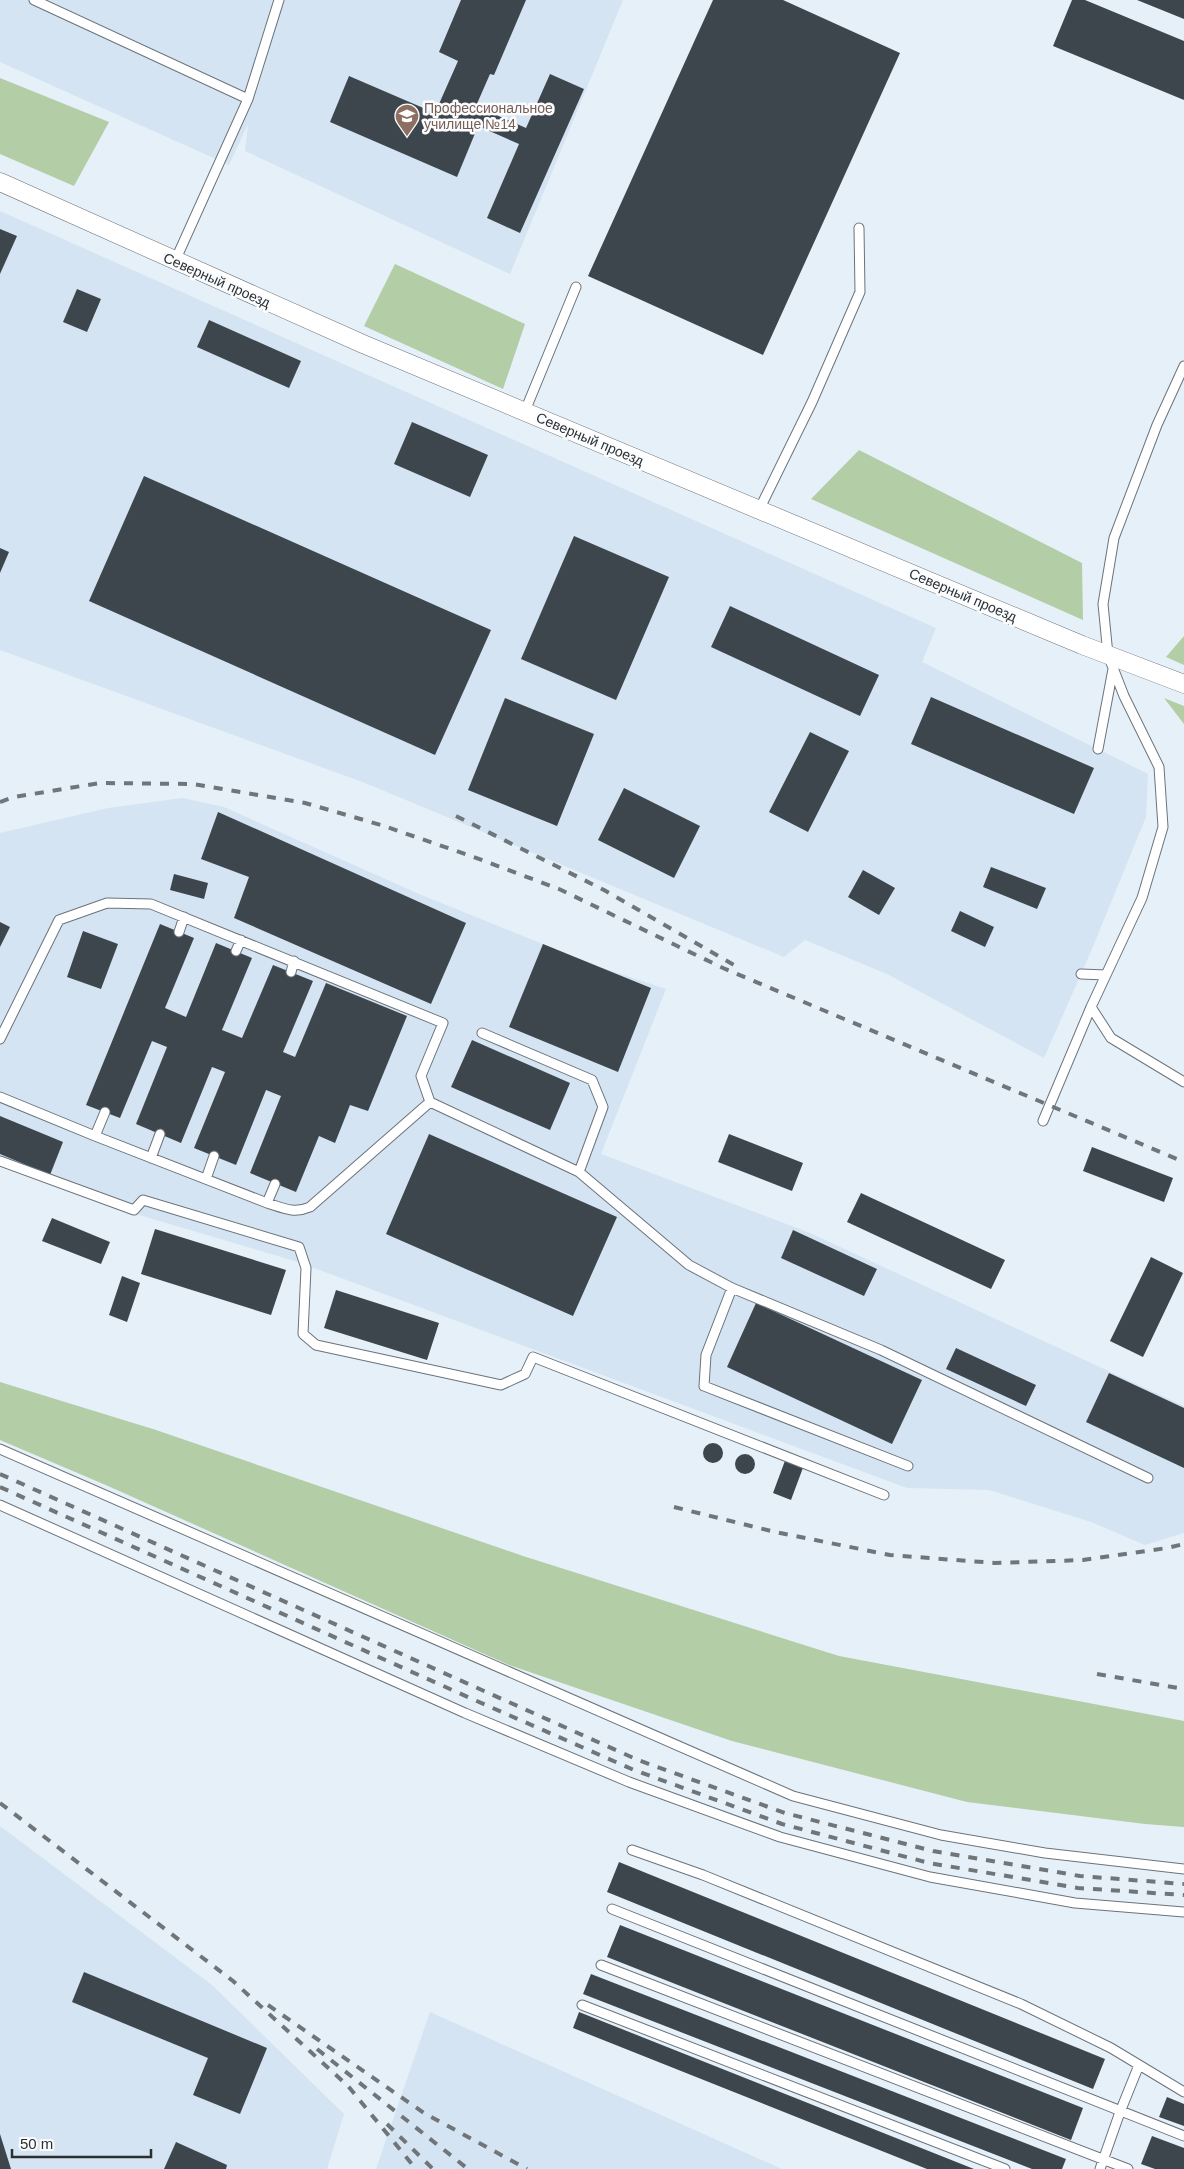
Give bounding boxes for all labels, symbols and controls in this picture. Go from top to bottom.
place label: Профессиональное училище №14 [424,100,553,132]
school or university icon: Профессиональное училище №14 [394,103,420,137]
street label: Северный проезд [161,249,273,311]
street label: Северный проезд [534,409,646,469]
street label: Северный проезд [907,565,1019,625]
scale bar [12,2126,151,2158]
text: 50 m [20,2135,53,2152]

